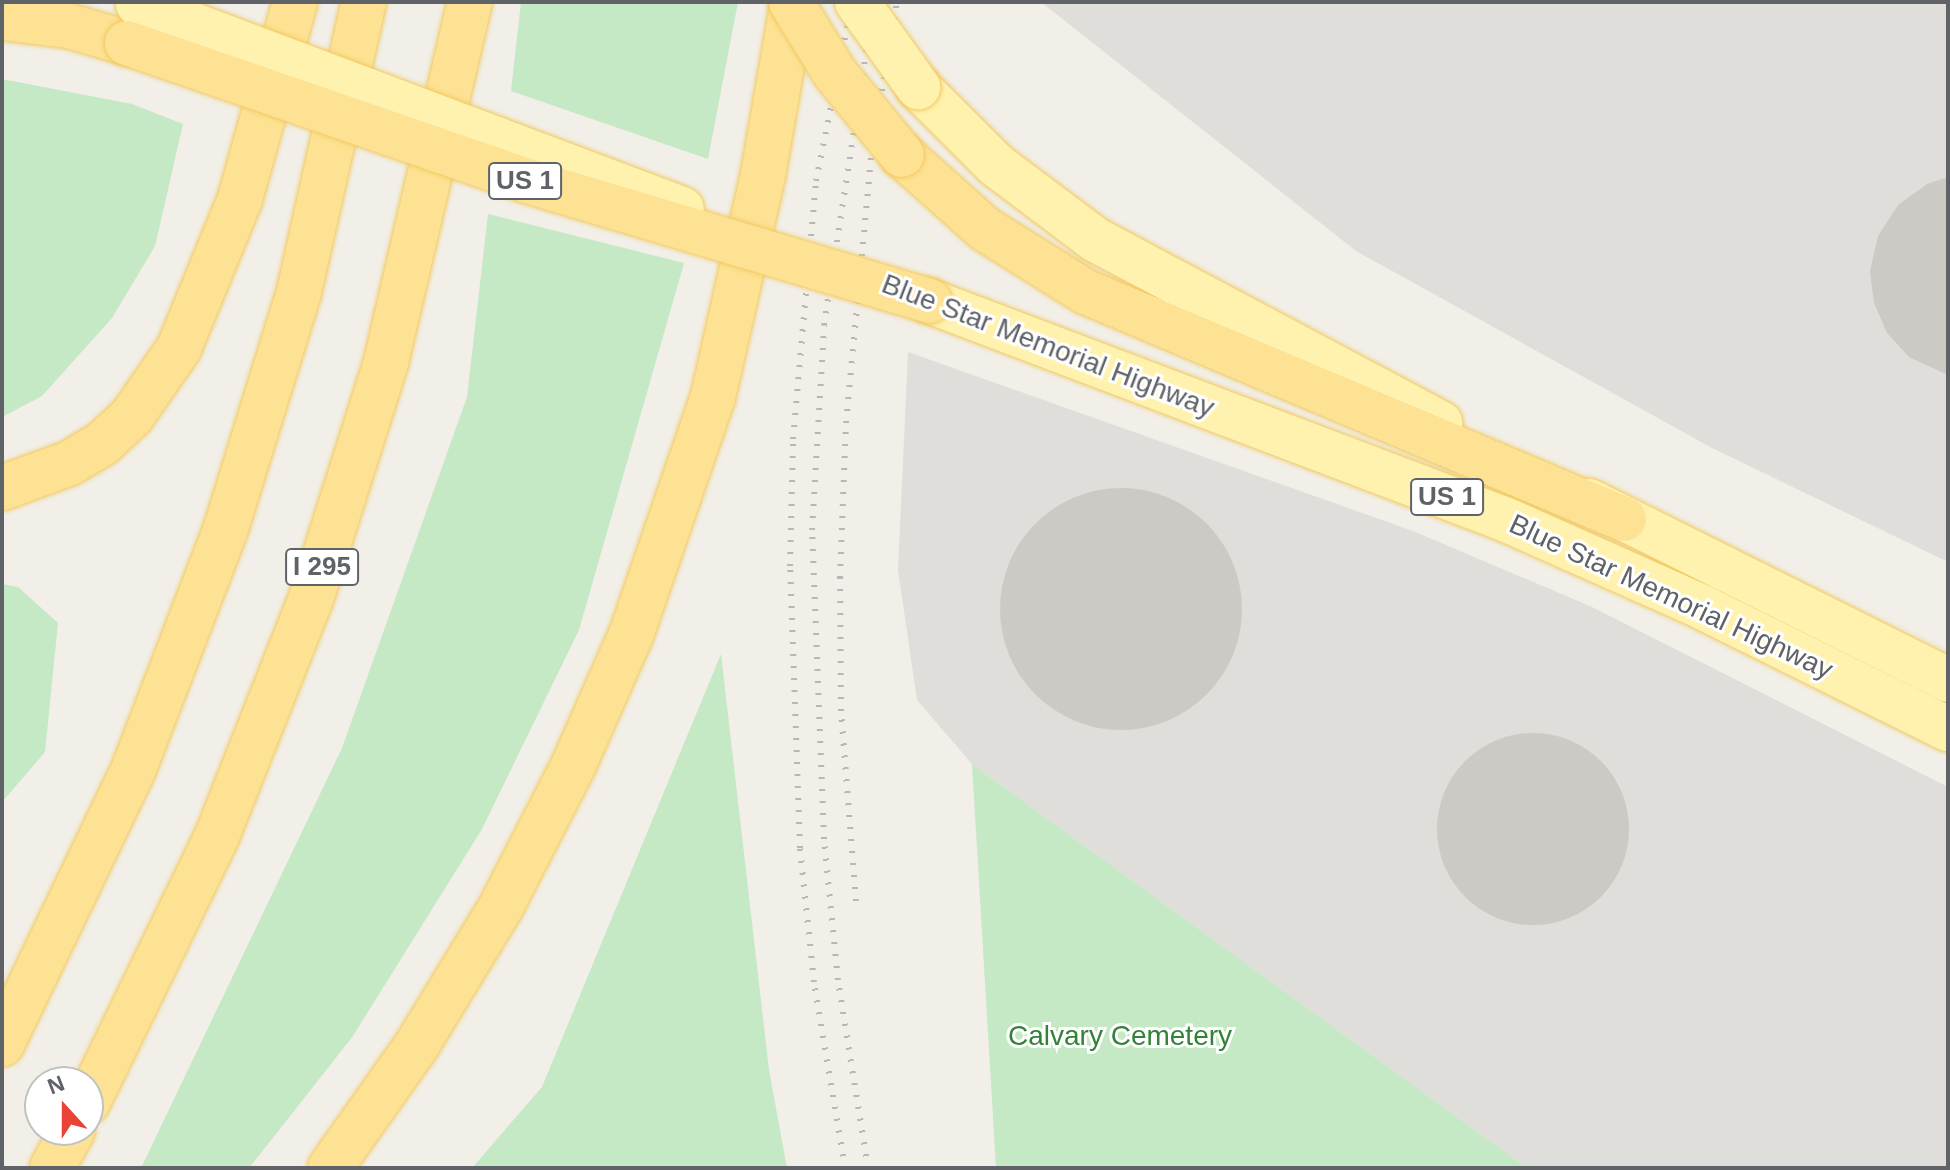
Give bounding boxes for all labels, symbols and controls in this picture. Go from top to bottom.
road number: US 1 [487,159,563,203]
street label: Blue Star Memorial Highway [877,267,1219,425]
road number: US 1 [1409,475,1485,519]
street label: Blue Star Memorial Highway [1504,507,1838,687]
road number: I 295 [284,545,360,589]
park label: Calvary Cemetery [1008,1019,1232,1053]
north arrow [24,1066,104,1146]
text: N [44,1070,68,1100]

